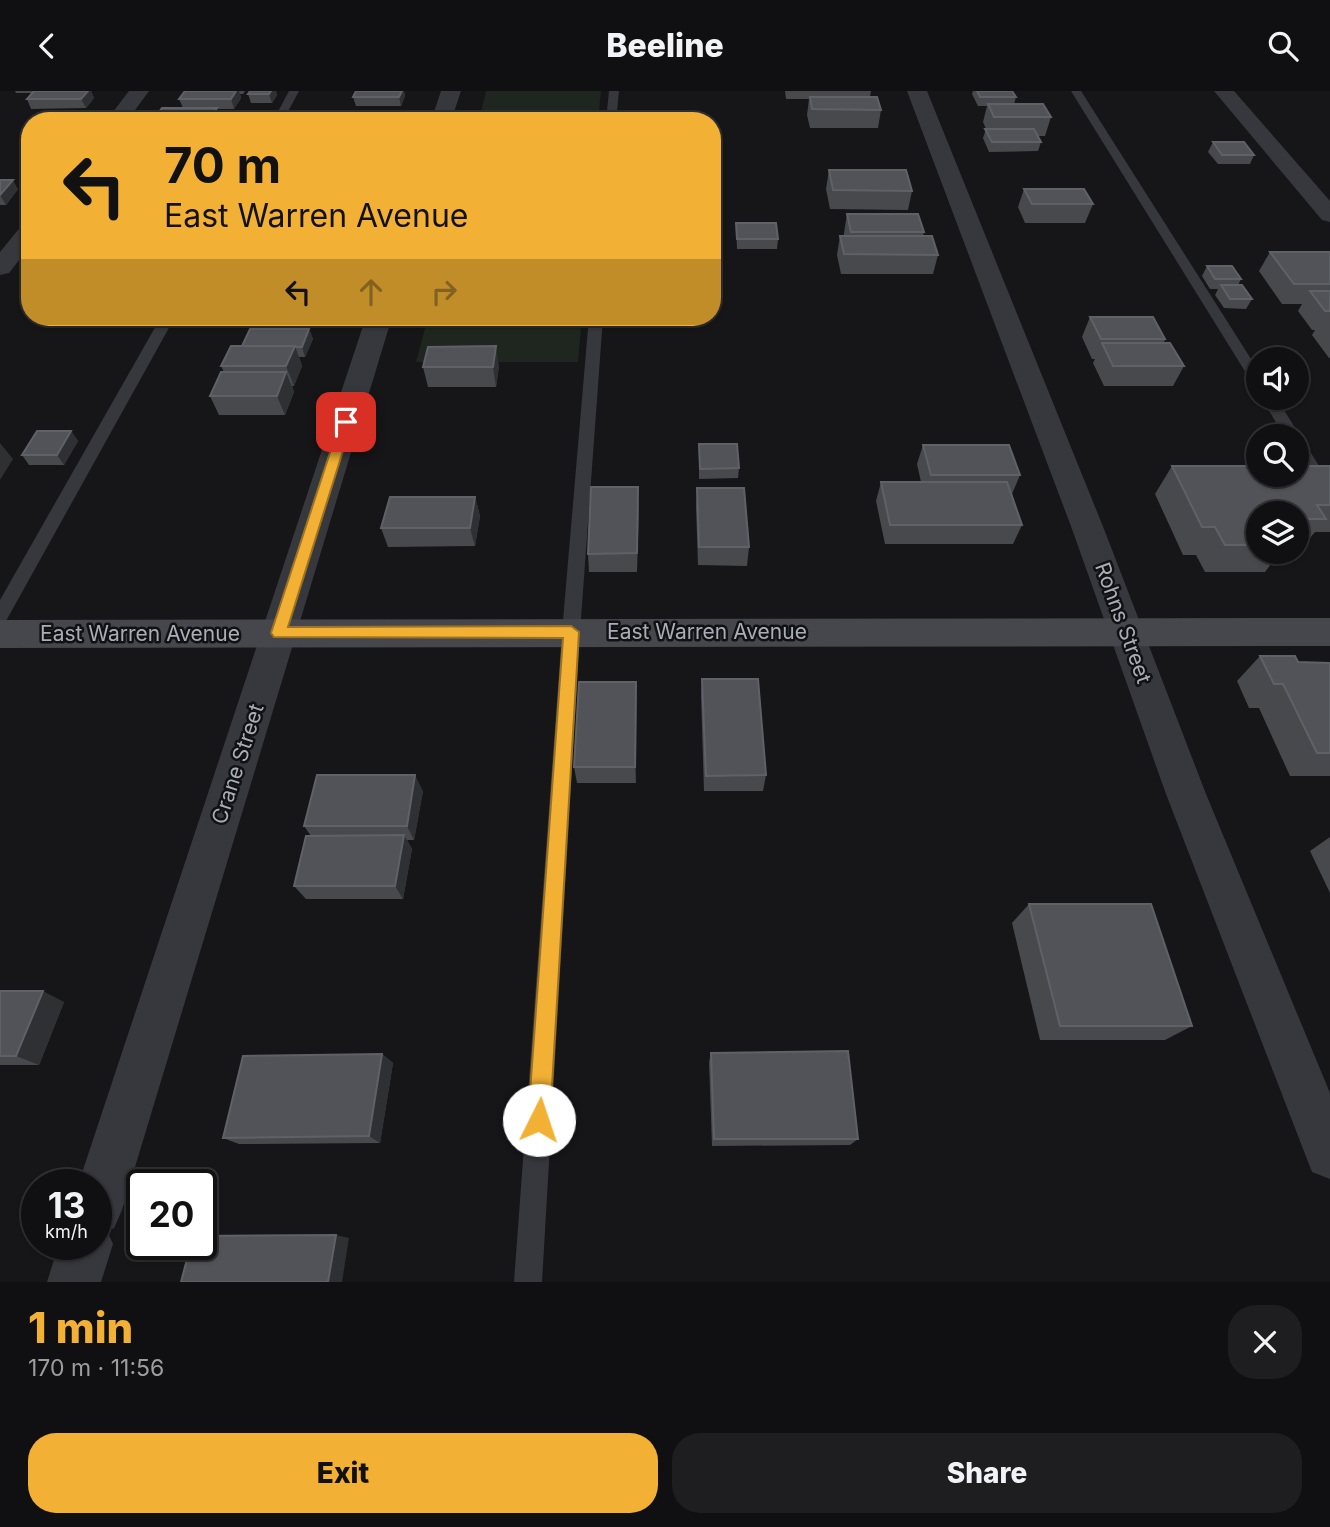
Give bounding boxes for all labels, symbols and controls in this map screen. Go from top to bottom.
text: Beeline [606,26,724,65]
icon: back [28,27,66,65]
icon: search [1264,27,1302,65]
text: 70 m [164,136,281,195]
icon: left [49,140,140,231]
text: East Warren Avenue [164,196,468,235]
icon: left [279,273,317,311]
icon: ahead [352,273,390,311]
icon: right [425,273,463,311]
map controls [1246,347,1309,564]
button: sound [1246,347,1309,410]
pin [316,392,376,452]
icon: arrive [327,403,365,441]
button: search [1246,424,1309,487]
button: layers [1246,501,1309,564]
street label: Rohns Street [1090,559,1157,687]
street label: East Warren Avenue [607,619,807,644]
street label: East Warren Avenue [40,621,240,646]
street label: Crane Street [206,700,269,827]
position arrow [502,1083,576,1157]
speed limit sign: 20 [126,1169,217,1260]
text: 13 [48,1184,85,1226]
text: km/h [45,1221,88,1242]
text: 1 min [28,1302,133,1353]
button: close [1228,1305,1302,1379]
text: 170 m · 11:56 [28,1354,164,1382]
button: Exit [28,1433,658,1513]
button: Share [672,1433,1302,1513]

